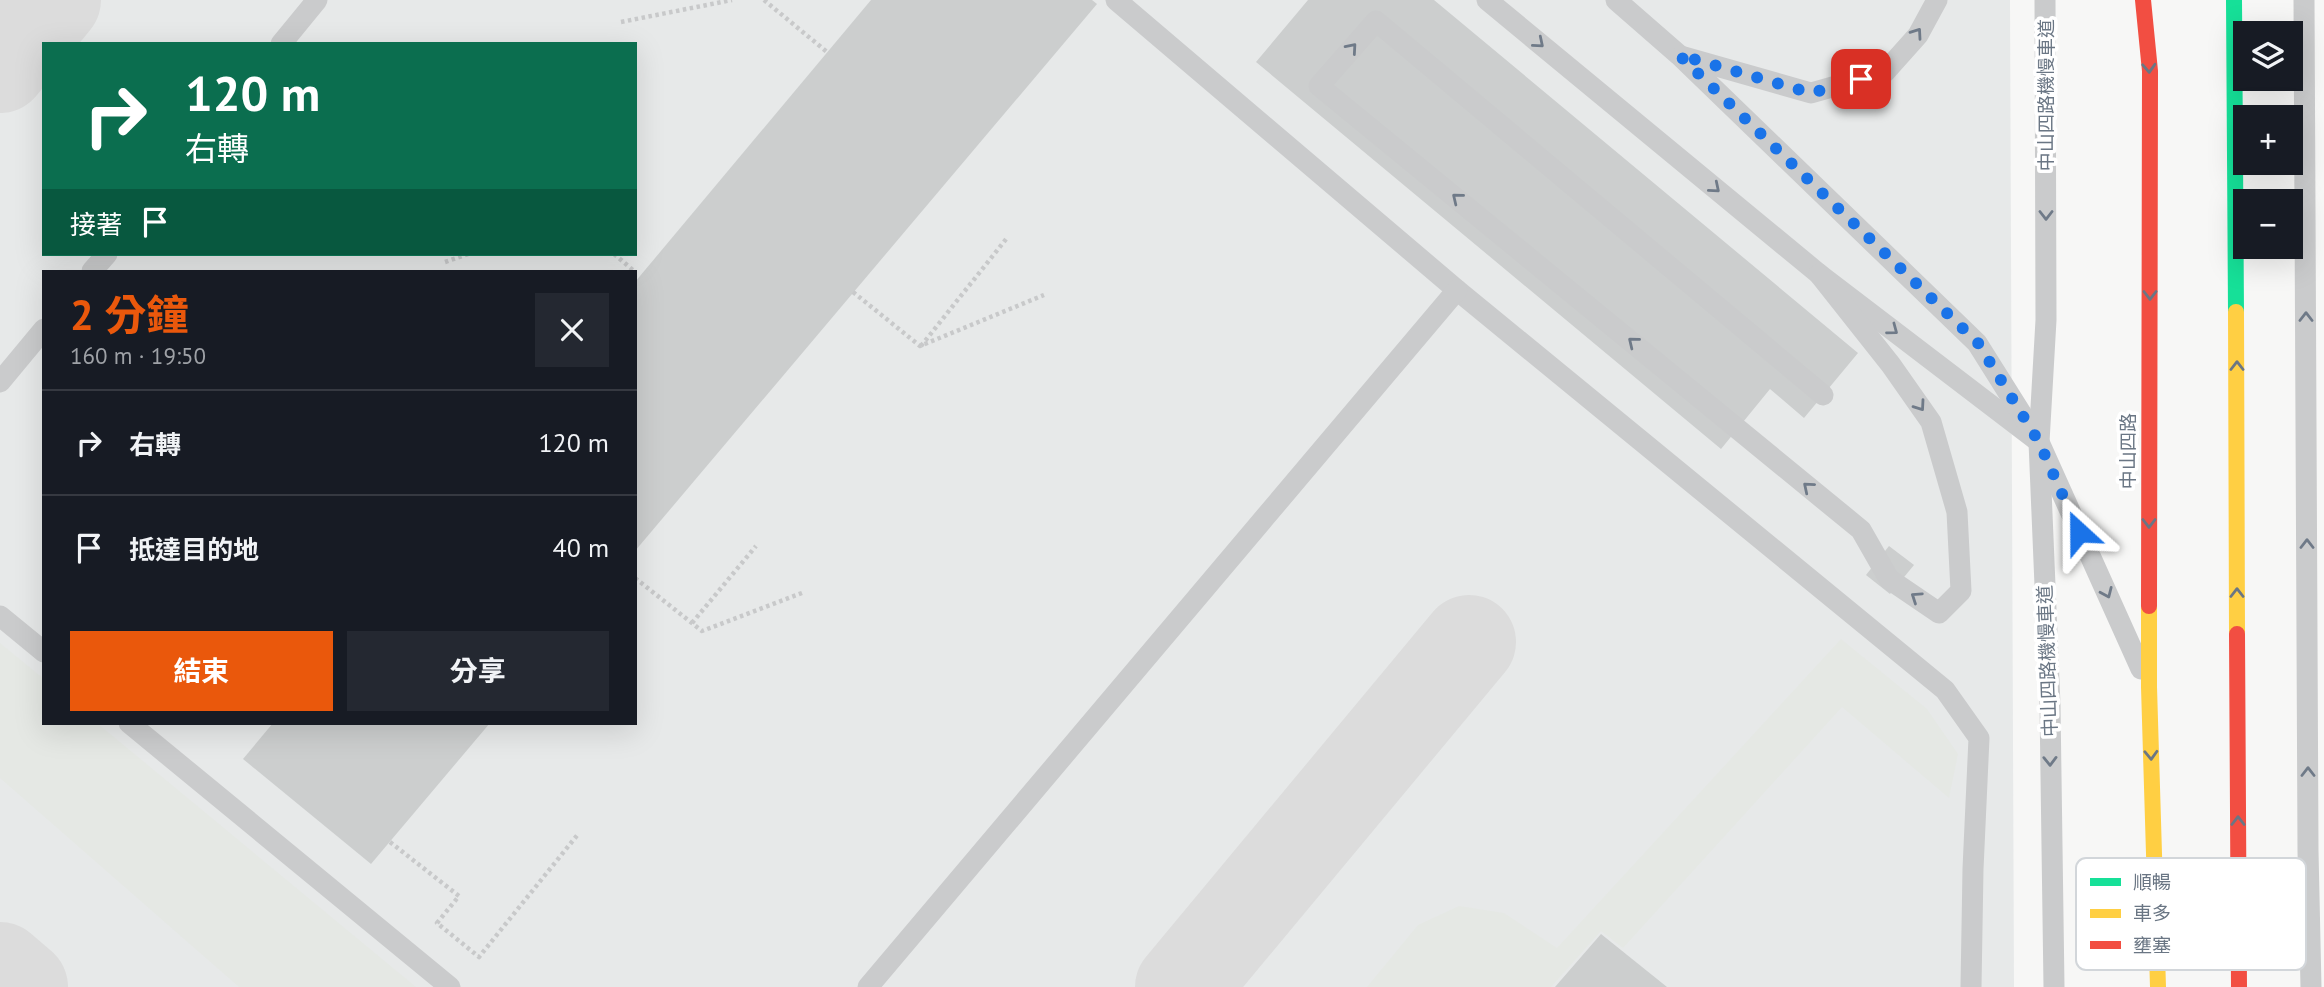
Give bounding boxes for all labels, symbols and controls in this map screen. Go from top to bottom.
street label: 中山四路機慢車道 [2034,19,2058,171]
map controls [2233,21,2303,259]
button: layers [2233,21,2303,91]
one-way arrow [1909,28,1921,41]
one-way arrow [1532,35,1544,48]
one-way arrow [1344,43,1356,56]
pin [1831,49,1891,109]
icon: arrive [1842,60,1880,98]
text: 120 m [185,61,320,125]
one-way arrow [2142,63,2157,74]
icon: right [70,70,161,161]
button: + [2233,105,2303,175]
text: 右轉 [185,127,249,169]
one-way arrow [1707,180,1719,193]
button: − [2233,189,2303,259]
one-way arrow [1452,194,1465,206]
icon: arrive [136,203,174,241]
text: 接著 [70,208,122,241]
one-way arrow [2038,210,2054,221]
text: 2 分鐘 [70,287,188,342]
one-way arrow [2142,291,2158,301]
button: close [535,293,609,367]
one-way arrow [2298,311,2314,322]
one-way arrow [1885,322,1897,335]
one-way arrow [1628,338,1640,351]
text: 160 m · 19:50 [70,341,206,370]
one-way arrow [2229,360,2244,371]
one-way arrow [1912,398,1924,411]
street label: 中山四路 [2116,413,2140,489]
icon: right [70,424,108,462]
text: 120 m [538,426,609,459]
text: 右轉 [129,428,181,461]
one-way arrow [1804,483,1817,495]
position arrow [2042,495,2116,569]
one-way arrow [2141,518,2157,529]
icon: arrive [70,529,108,567]
text: 40 m [553,531,609,564]
text: 抵達目的地 [129,533,259,566]
one-way arrow [2299,539,2315,549]
street label: 中山四路機慢車道 [2032,585,2062,737]
one-way arrow [2099,586,2113,598]
one-way arrow [2229,588,2245,598]
one-way arrow [1910,592,1923,605]
button: 結束 [70,631,333,711]
button: 分享 [347,631,609,711]
one-way arrow [2144,750,2159,761]
one-way arrow [2043,756,2058,767]
one-way arrow [2300,766,2316,777]
one-way arrow [2230,815,2246,826]
legend [2076,858,2306,970]
text: 順暢 [2133,870,2171,894]
text: 車多 [2133,901,2171,925]
text: 壅塞 [2133,933,2171,957]

